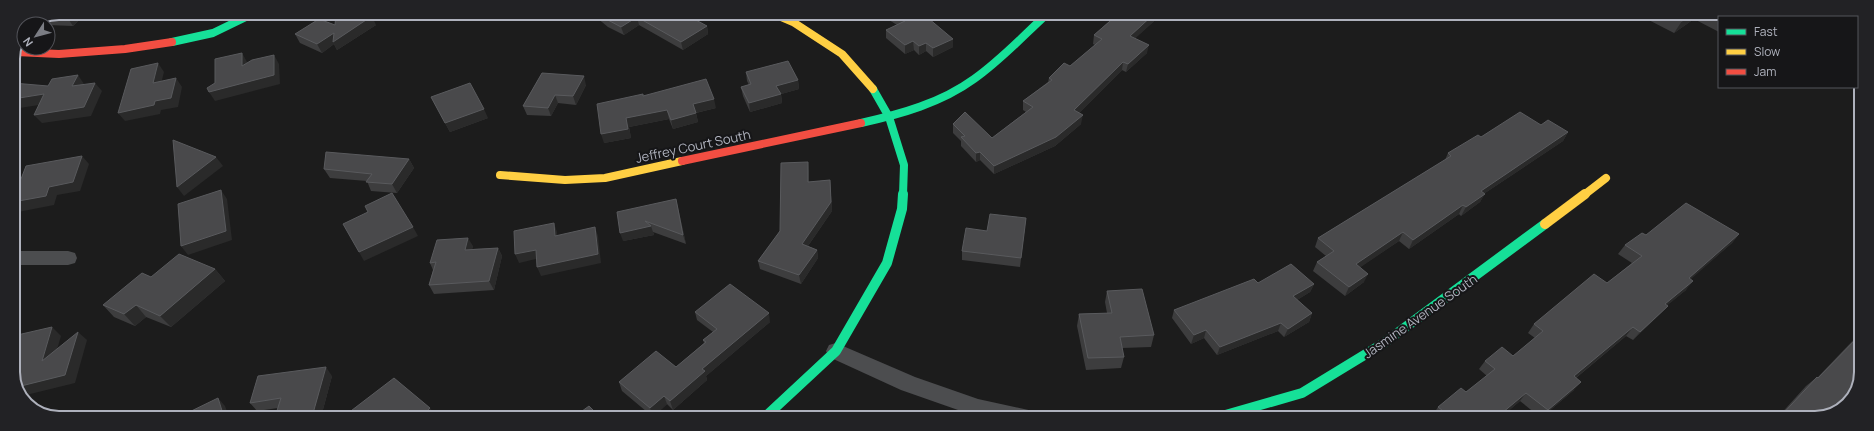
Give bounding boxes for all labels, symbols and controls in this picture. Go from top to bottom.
north arrow [16,16,56,56]
legend [1718,16,1858,88]
text: Fast [1754,23,1778,40]
text: N [19,34,36,50]
text: Slow [1754,43,1780,60]
text: Jam [1754,63,1776,80]
street label: Jeffrey Court South [634,125,752,167]
street label: Jasmine Avenue South [1359,270,1481,362]

